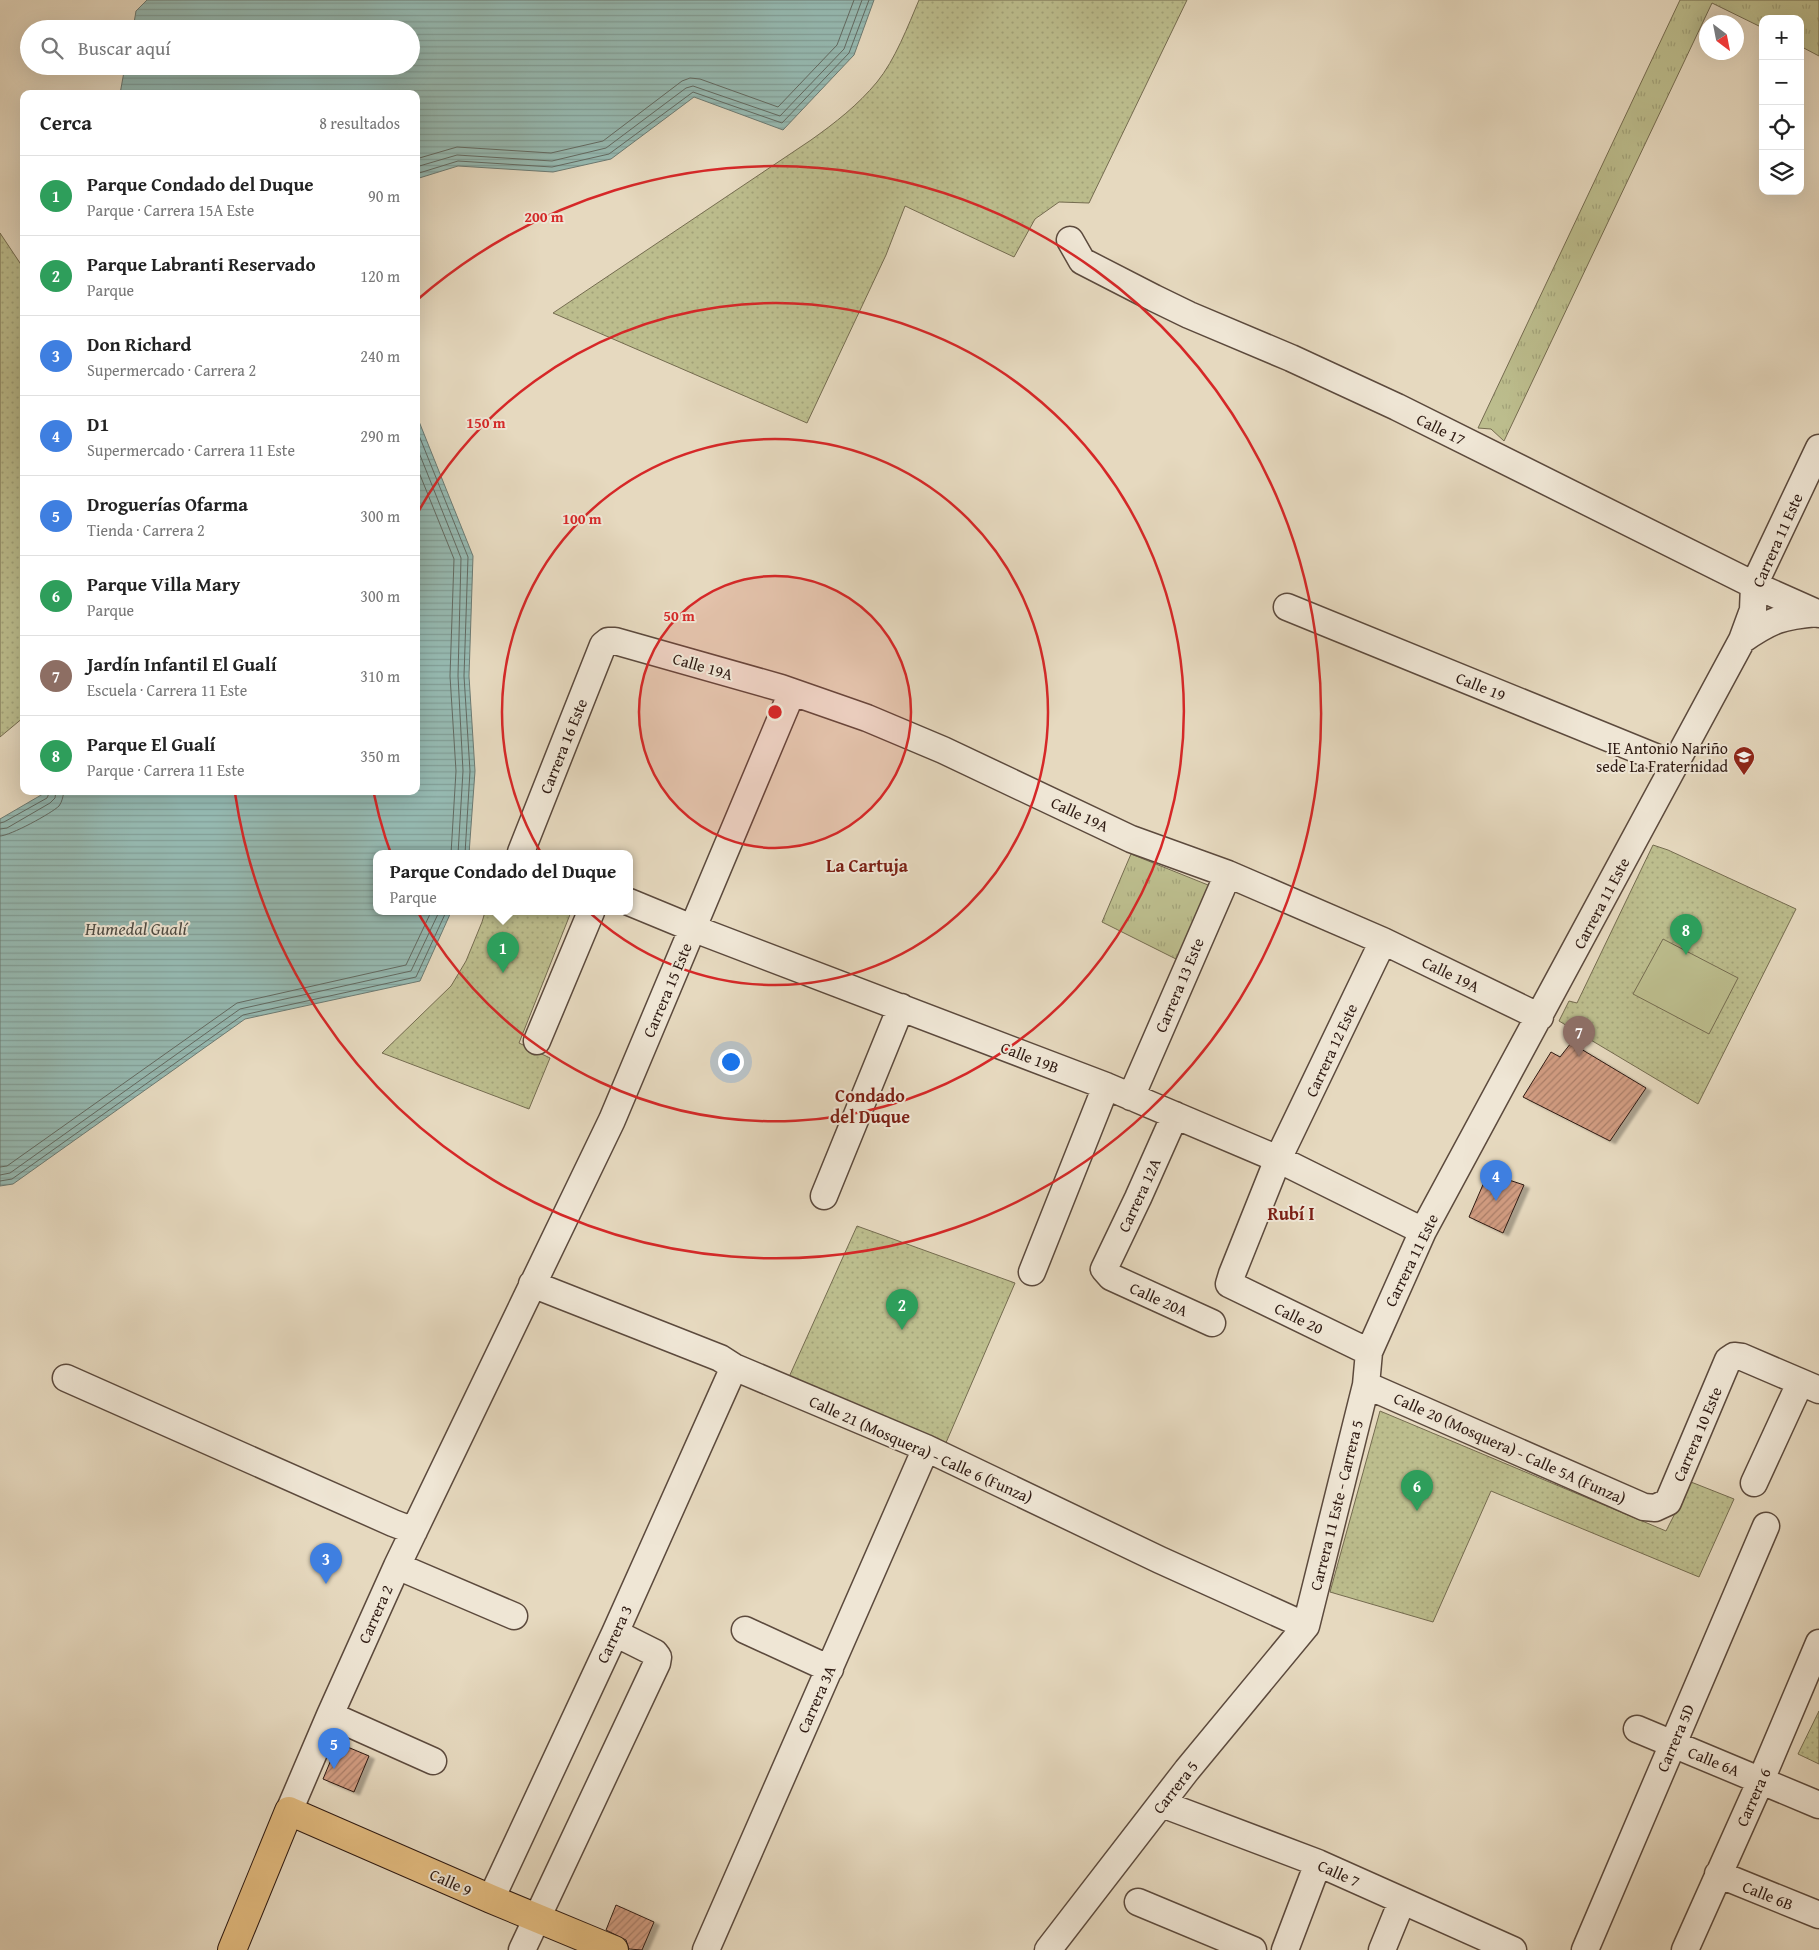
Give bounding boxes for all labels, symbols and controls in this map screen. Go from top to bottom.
north arrow [1699,15,1744,60]
map controls [1759,15,1804,195]
button: + [1759,15,1804,60]
search box [20,20,420,75]
icon: search [38,34,66,62]
text: Buscar aquí [78,34,171,62]
button: − [1759,60,1804,105]
button: locate [1759,105,1804,150]
text: Cerca [40,107,92,138]
text: 8 resultados [319,111,400,135]
button: layers [1759,150,1804,195]
text: Parque Condado del Duque [87,170,314,198]
text: 1 [52,184,60,208]
text: 90 m [368,184,400,208]
text: Parque · Carrera 15A Este [87,198,254,222]
text: 200 m [524,206,564,227]
text: Parque Labranti Reservado [87,250,316,278]
text: 2 [52,264,60,288]
text: 120 m [360,264,400,288]
text: Parque [87,278,134,302]
text: Don Richard [87,330,191,358]
text: 3 [52,344,60,368]
text: 240 m [360,344,400,368]
text: Supermercado · Carrera 2 [87,358,256,382]
street label: Calle 17 [1413,407,1470,451]
text: D1 [87,410,109,438]
text: 150 m [466,412,506,433]
text: 4 [52,424,60,448]
text: 290 m [360,424,400,448]
text: Supermercado · Carrera 11 Este [87,438,295,462]
street label: Carrera 11 Este [1746,489,1808,591]
text: Droguerías Ofarma [87,490,248,518]
text: 5 [52,504,60,528]
text: 300 m [360,504,400,528]
text: 100 m [562,508,602,529]
text: Tienda · Carrera 2 [87,518,205,542]
text: Parque Villa Mary [87,570,240,598]
text: 6 [52,584,60,608]
text: 300 m [360,584,400,608]
text: Parque [87,598,134,622]
text: 50 m [663,605,695,626]
street label: Calle 19A [670,646,736,686]
text: Jardín Infantil El Gualí [87,650,277,678]
text: 7 [52,664,60,688]
text: 310 m [360,664,400,688]
street label: Calle 19 [1453,665,1510,707]
text: Escuela · Carrera 11 Este [87,678,247,702]
street label: Carrera 16 Este [533,695,593,797]
centre of rings [766,703,784,721]
text: Parque El Gualí [87,730,215,758]
place label: IE Antonio Nariño sede La Fraternidad [1596,736,1728,778]
text: 8 [52,744,60,768]
text: 350 m [360,744,400,768]
school or university icon: IE Antonio Nariño sede La Fraternidad [1732,745,1756,776]
text: Parque · Carrera 11 Este [87,758,245,782]
street label: Calle 19A [1047,790,1113,838]
popup [373,850,633,915]
district label: La Cartuja [826,852,909,879]
street label: Carrera 11 Este [1567,853,1635,953]
text: Parque Condado del Duque [390,857,616,885]
text: Parque [390,885,437,909]
pin: 8 [1670,914,1702,955]
water label: Humedal Gualí [84,915,189,942]
pin: 1 [487,932,519,973]
street label: Carrera 13 Este [1148,934,1210,1036]
street label: Carrera 15 Este [636,939,698,1041]
street label: Calle 19A [1418,950,1484,998]
street label: Carrera 12 Este [1299,999,1363,1101]
pin: 7 [1563,1016,1595,1057]
street label: Calle 19B [997,1035,1063,1079]
your location [718,1049,744,1075]
district label: Condado del Duque [830,1082,910,1130]
street label: Carrera 12A [1111,1154,1167,1236]
pin: 4 [1480,1160,1512,1201]
district label: Rubí I [1268,1200,1314,1227]
street label: Carrera 11 Este [1378,1209,1444,1311]
street label: Calle 20A [1126,1276,1192,1323]
pin: 2 [886,1289,918,1330]
street label: Calle 20 [1271,1296,1328,1340]
street label: Carrera 10 Este [1666,1383,1728,1485]
street label: Calle 20 (Mosquera) - Calle 5A (Funza) [1390,1386,1630,1510]
street label: Calle 21 (Mosquera) - Calle 6 (Funza) [806,1389,1036,1509]
street label: Carrera 11 Este - Carrera 5 [1303,1417,1369,1593]
pin: 6 [1401,1470,1433,1511]
pin: 3 [310,1543,342,1584]
street label: Carrera 2 [351,1581,399,1647]
street label: Carrera 3 [590,1601,638,1667]
street label: Carrera 3A [790,1661,842,1737]
street label: Carrera 5D [1650,1700,1700,1776]
pin: 5 [318,1728,350,1769]
street label: Calle 6A [1685,1740,1744,1782]
street label: Carrera 5 [1146,1755,1204,1819]
street label: Carrera 6 [1729,1764,1777,1830]
street label: Calle 7 [1314,1853,1364,1893]
street label: Calle 9 [426,1862,476,1902]
street label: Calle 6B [1739,1874,1797,1916]

